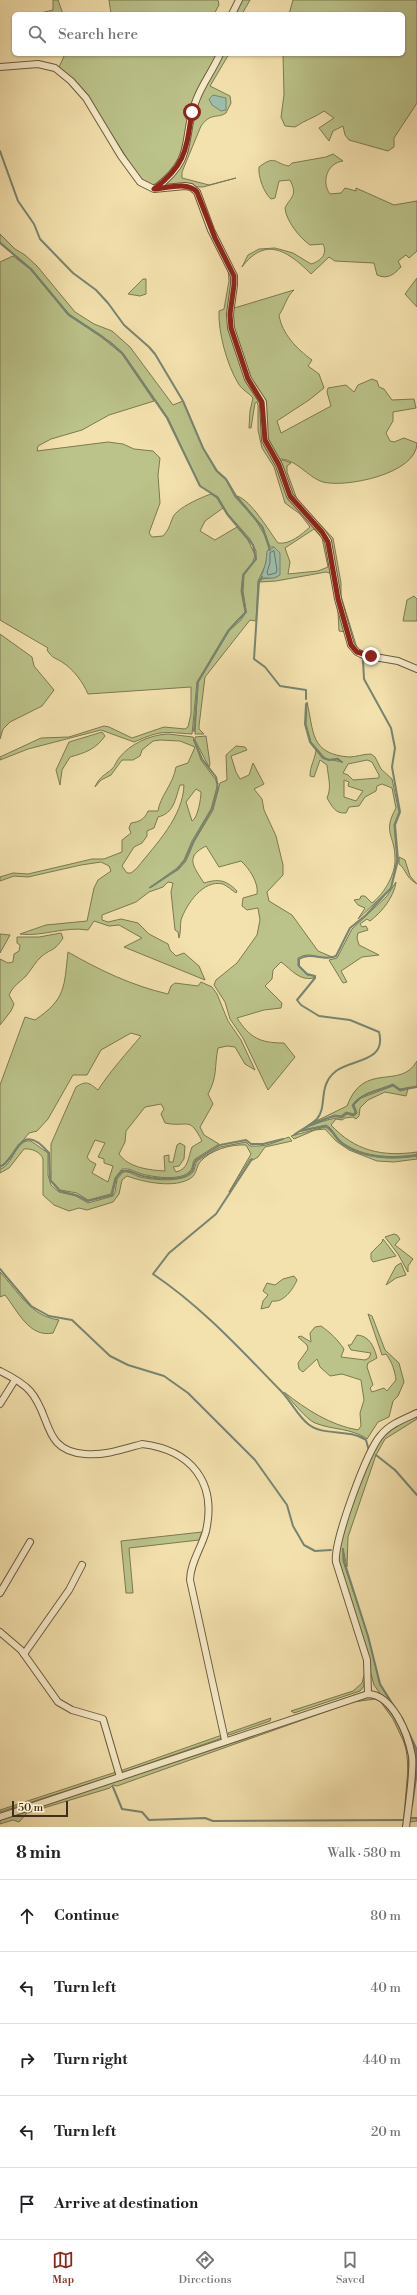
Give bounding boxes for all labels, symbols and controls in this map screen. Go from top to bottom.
search box [12,12,405,56]
icon: search [26,23,48,45]
text: Search here [58,25,138,44]
route start [183,103,201,121]
route end [362,647,380,665]
scale bar [12,1799,68,1818]
text: 50 m [18,1801,43,1815]
text: 8 min [16,1842,61,1864]
text: Walk · 580 m [327,1845,401,1861]
icon: ahead [16,1905,38,1927]
text: Continue [54,1906,119,1925]
text: 80 m [370,1908,401,1924]
icon: left [16,1977,38,1999]
text: Turn left [54,1978,116,1997]
text: 40 m [371,1980,401,1996]
icon: right [16,2049,38,2071]
text: Turn right [54,2050,128,2069]
text: 440 m [363,2052,401,2068]
icon: left [16,2121,38,2143]
text: Turn left [54,2122,116,2141]
text: 20 m [371,2124,401,2140]
icon: arrive [16,2193,38,2215]
text: Arrive at destination [54,2194,198,2213]
tab: Map [52,2249,74,2287]
tab: Directions [179,2249,232,2287]
tab: Saved [336,2249,365,2287]

